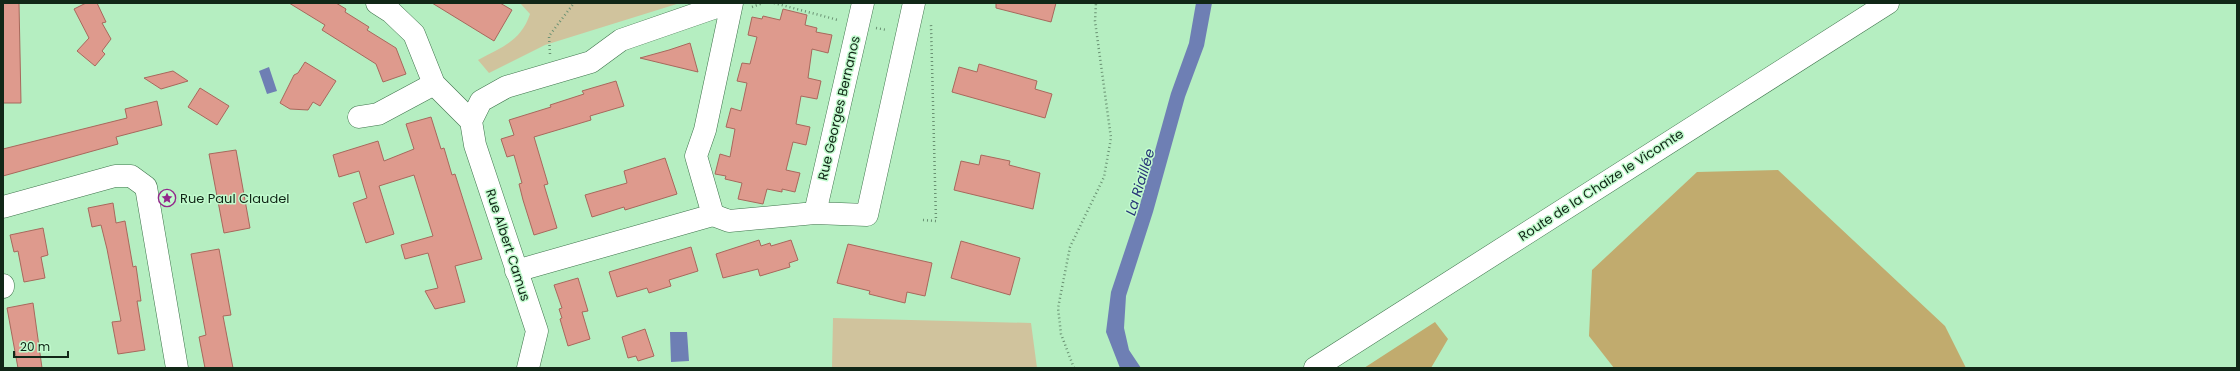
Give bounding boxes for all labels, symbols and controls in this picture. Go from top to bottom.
street label: Rue Georges Bernanos [813,34,865,182]
street label: Route de la Chaize le Vicomte [1515,124,1687,246]
water label: La Riaillée [1120,146,1160,218]
street label: Rue Albert Camus [481,186,535,304]
place icon: Rue Paul Claudel [157,188,177,208]
place label: Rue Paul Claudel [180,189,289,208]
scale bar [14,333,68,359]
text: 20 m [20,338,50,355]

